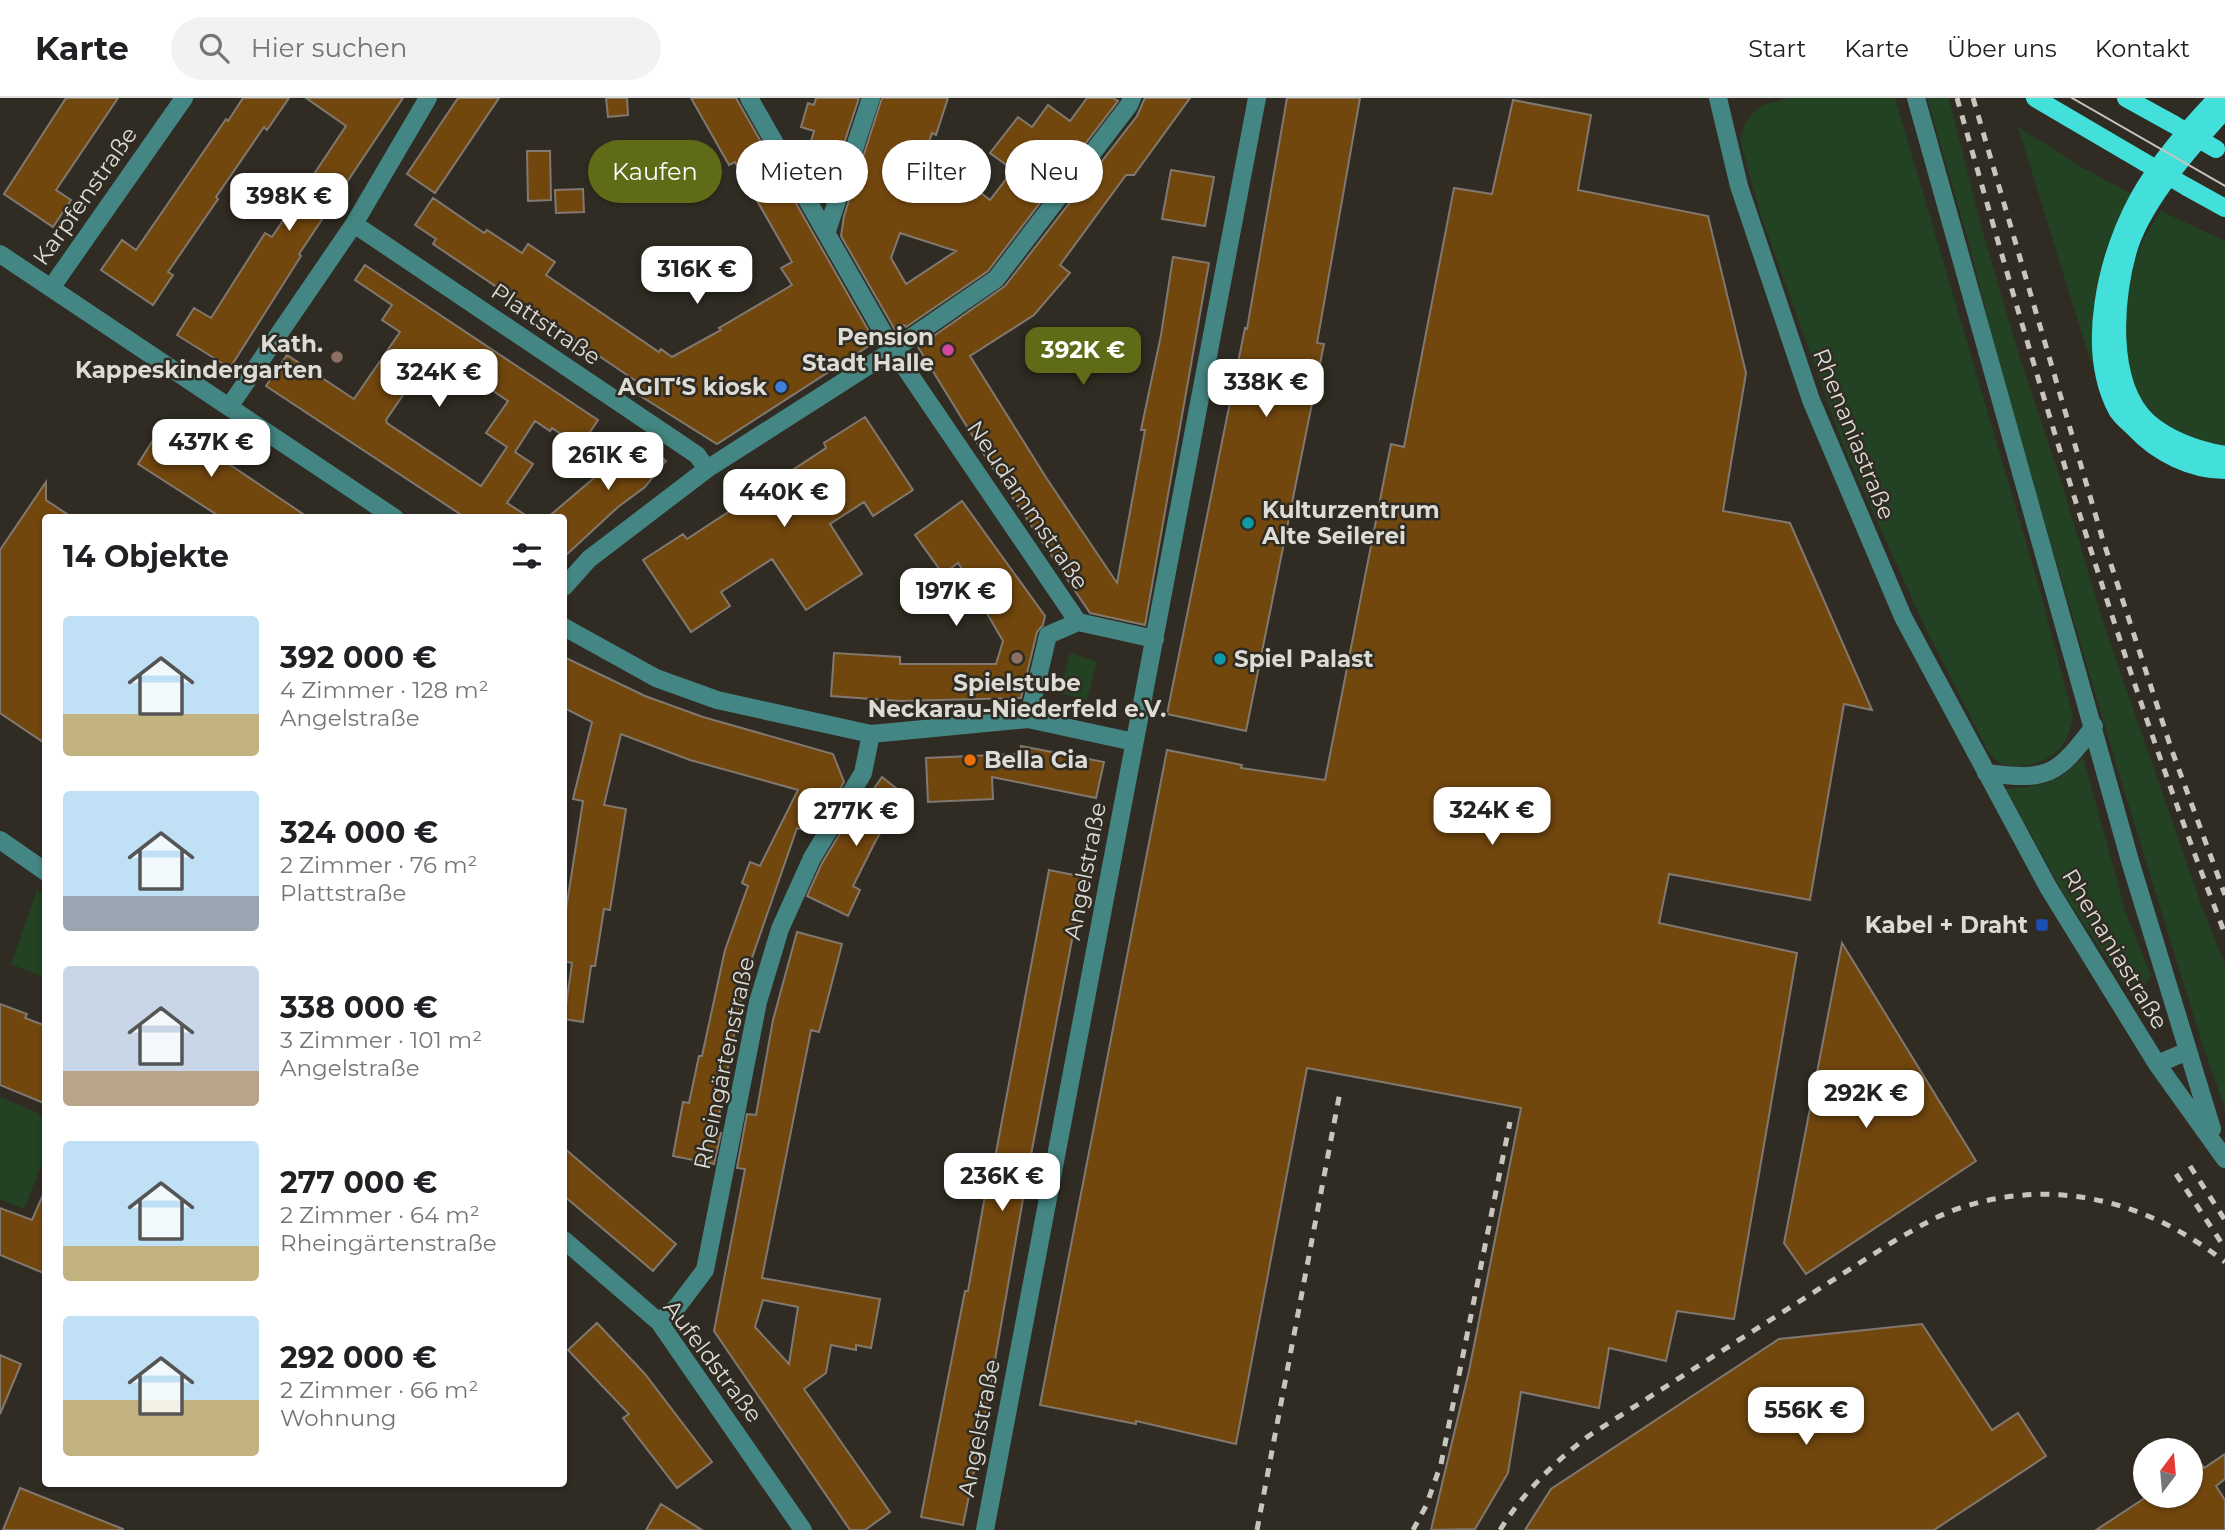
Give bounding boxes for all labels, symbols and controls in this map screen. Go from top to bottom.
search box [171,17,661,80]
text: Karte [35,28,129,68]
icon: search [195,29,233,67]
text: Hier suchen [251,32,407,64]
text: Start [1748,34,1806,63]
text: Karte [1844,34,1909,63]
text: Über uns [1947,34,2057,63]
text: Kontakt [2095,34,2190,63]
street label: Karpfenstraße [27,121,143,271]
chip: Kaufen [588,140,722,203]
chip: Mieten [736,140,868,203]
chip: Filter [882,140,991,203]
chip: Neu [1005,140,1103,203]
pin: 398K € [232,174,346,233]
text: 398K € [246,182,332,210]
pin: 316K € [640,246,754,306]
text: 316K € [657,255,737,283]
street label: Plattstraße [486,277,606,371]
place label: Pension Stadt Halle [802,323,934,377]
pin: 392K € [1026,328,1140,387]
place label: Kath. Kappeskindergarten [75,330,323,384]
text: 392K € [1041,336,1125,364]
marker: Pension Stadt Halle [940,342,956,358]
street label: Rhenaniastraße [1807,344,1901,524]
marker: Kath. Kappeskindergarten [329,349,345,365]
pin: 324K € [382,350,496,409]
text: 324K € [397,358,481,386]
pin: 338K € [1209,360,1323,419]
text: 338K € [1224,368,1308,396]
place label: AGIT‘S kiosk [617,373,768,401]
marker: AGIT‘S kiosk [773,379,789,395]
street label: Neudammstraße [961,415,1095,595]
pin: 437K € [154,420,268,479]
text: 437K € [168,428,254,456]
pin: 261K € [551,432,665,492]
text: 261K € [568,441,648,469]
pin: 440K € [727,470,841,529]
text: 440K € [739,478,829,506]
place label: Kulturzentrum Alte Seilerei [1261,496,1440,550]
marker: Kulturzentrum Alte Seilerei [1240,515,1256,531]
icon: filters [508,537,546,575]
text: 14 Objekte [63,538,229,575]
pin: 197K € [899,568,1013,628]
text: 197K € [916,577,996,605]
text: 392 000 € [280,639,437,676]
icon: home [119,644,203,728]
place label: Spiel Palast [1234,645,1373,673]
marker: Spielstube Neckarau-Niederfeld e.V. [1009,650,1025,666]
marker: Spiel Palast [1212,651,1228,667]
place label: Spielstube Neckarau-Niederfeld e.V. [868,669,1166,723]
text: 4 Zimmer · 128 m² [280,676,489,704]
text: Angelstraße [280,704,420,732]
place label: Bella Cia [984,746,1088,774]
marker: Bella Cia [962,752,978,768]
pin: 277K € [799,788,913,848]
pin: 324K € [1435,788,1549,847]
text: 324K € [1450,796,1534,824]
text: 277K € [814,797,898,825]
street label: Angelstraße [1058,800,1112,942]
text: 324 000 € [280,814,438,851]
icon: home [119,819,203,903]
text: 2 Zimmer · 76 m² [280,851,477,879]
street label: Rhenaniastraße [2056,864,2174,1034]
text: Plattstraße [280,879,406,907]
place label: Kabel + Draht [1865,911,2028,939]
marker: Kabel + Draht [2034,917,2050,933]
street label: Rheingärtenstraße [688,954,760,1172]
text: 338 000 € [280,989,438,1026]
icon: home [119,994,203,1078]
text: 3 Zimmer · 101 m² [280,1026,482,1054]
text: Angelstraße [280,1054,420,1082]
pin: 292K € [1809,1070,1923,1130]
text: 292K € [1824,1079,1908,1107]
pin: 236K € [945,1154,1059,1213]
text: 236K € [960,1162,1044,1190]
text: 277 000 € [280,1164,437,1201]
icon: home [119,1169,203,1253]
text: 2 Zimmer · 64 m² [280,1201,480,1229]
text: Rheingärtenstraße [280,1229,497,1257]
street label: Aufeldstraße [658,1294,768,1428]
text: 292 000 € [280,1339,437,1376]
icon: home [119,1344,203,1428]
street label: Angelstraße [952,1357,1006,1499]
text: 2 Zimmer · 66 m² [280,1376,478,1404]
pin: 556K € [1749,1388,1863,1447]
text: 556K € [1764,1396,1848,1424]
text: Wohnung [280,1404,397,1432]
north arrow [2133,1438,2203,1508]
map controls [2133,1438,2203,1508]

